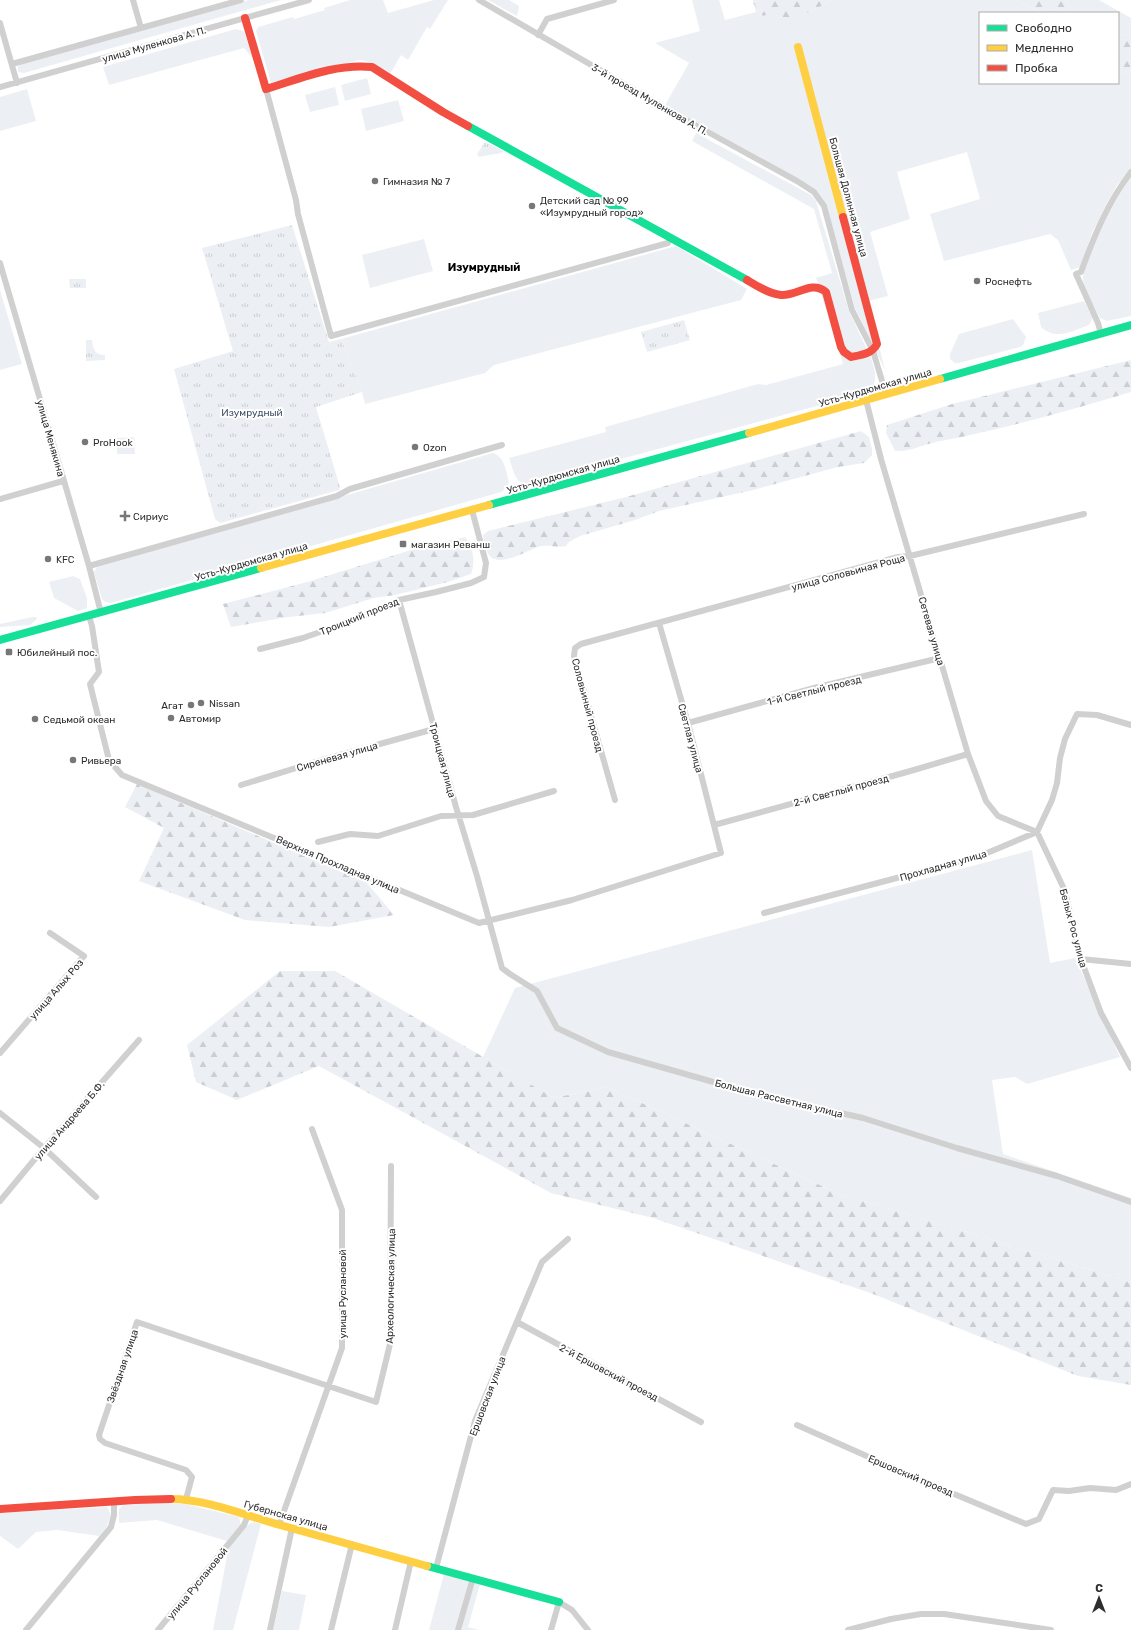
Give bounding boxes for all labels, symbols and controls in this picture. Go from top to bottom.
legend [979,12,1119,84]
text: Свободно [1015,21,1072,35]
street label: улица Муленкова А. П. [101,24,208,66]
text: Медленно [1015,41,1074,55]
text: Пробка [1015,61,1058,75]
street label: 3-й проезд Муленкова А. П. [589,62,710,138]
street label: Большая Долинная улица [826,136,870,258]
marker: Гимназия № 7 [370,176,380,186]
place label: Гимназия № 7 [383,176,450,188]
place label: Детский сад № 99 «Изумрудный город» [540,195,644,219]
marker: Детский сад № 99 «Изумрудный город» [527,201,537,211]
district label: Изумрудный [448,261,520,274]
marker: Роснефть [972,276,982,286]
place label: Роснефть [985,276,1032,288]
street label: Усть-Курдюмская улица [817,366,933,410]
street label: улица Менякина [33,398,67,478]
park label: Изумрудный [221,407,283,419]
marker: ProHook [80,437,90,447]
place label: ProHook [93,437,133,449]
marker: Ozon [410,442,420,452]
place label: Ozon [423,442,447,454]
street label: Усть-Курдюмская улица [505,453,621,497]
marker: Сириус [120,511,130,521]
place label: Сириус [133,511,169,523]
marker: магазин Реванш [398,539,408,549]
place label: магазин Реванш [411,539,490,551]
street label: Усть-Курдюмская улица [193,540,309,584]
street label: улица Соловьиная Роща [790,552,906,594]
marker: KFC [43,554,53,564]
place label: KFC [56,554,75,566]
street label: Троицкий проезд [318,596,401,638]
street label: Сетевая улица [916,596,947,667]
marker: Юбилейный пос. [4,647,14,657]
place label: Юбилейный пос. [17,647,97,659]
street label: Соловьиный проезд [569,657,605,753]
street label: 1-й Светлый проезд [766,673,862,708]
marker: Nissan [196,698,206,708]
place label: Nissan [209,698,240,710]
place label: Агат [161,700,183,712]
marker: Агат [186,700,196,710]
street label: Светлая улица [675,702,705,774]
marker: Автомир [166,713,176,723]
place label: Автомир [179,713,221,725]
marker: Седьмой океан [30,714,40,724]
place label: Седьмой океан [43,714,115,726]
street label: Троицкая улица [426,721,458,799]
street label: Сиреневая улица [295,740,379,774]
marker: Ривьера [68,755,78,765]
place label: Ривьера [81,755,121,767]
street label: 2-й Светлый проезд [792,773,890,809]
street label: Верхняя Прохладная улица [274,833,401,896]
street label: Прохладная улица [898,848,988,884]
street label: Белых Рос улица [1057,887,1089,969]
street label: улица Алых Роз [27,957,86,1022]
street label: Большая Рассветная улица [713,1077,844,1121]
street label: улица Андреева Б.Ф. [32,1079,107,1163]
street label: Археологическая улица [384,1228,398,1344]
street label: улица Руслановой [337,1249,349,1339]
street label: Звёздная улица [105,1328,141,1405]
street label: 2-й Ершовский проезд [557,1342,660,1404]
street label: Ершовская улица [467,1355,509,1438]
street label: Ершовский проезд [866,1453,955,1499]
street label: Губернская улица [243,1498,329,1534]
street label: улица Руслановой [165,1545,230,1622]
north arrow [1079,1578,1119,1618]
text: С [1095,1582,1103,1595]

